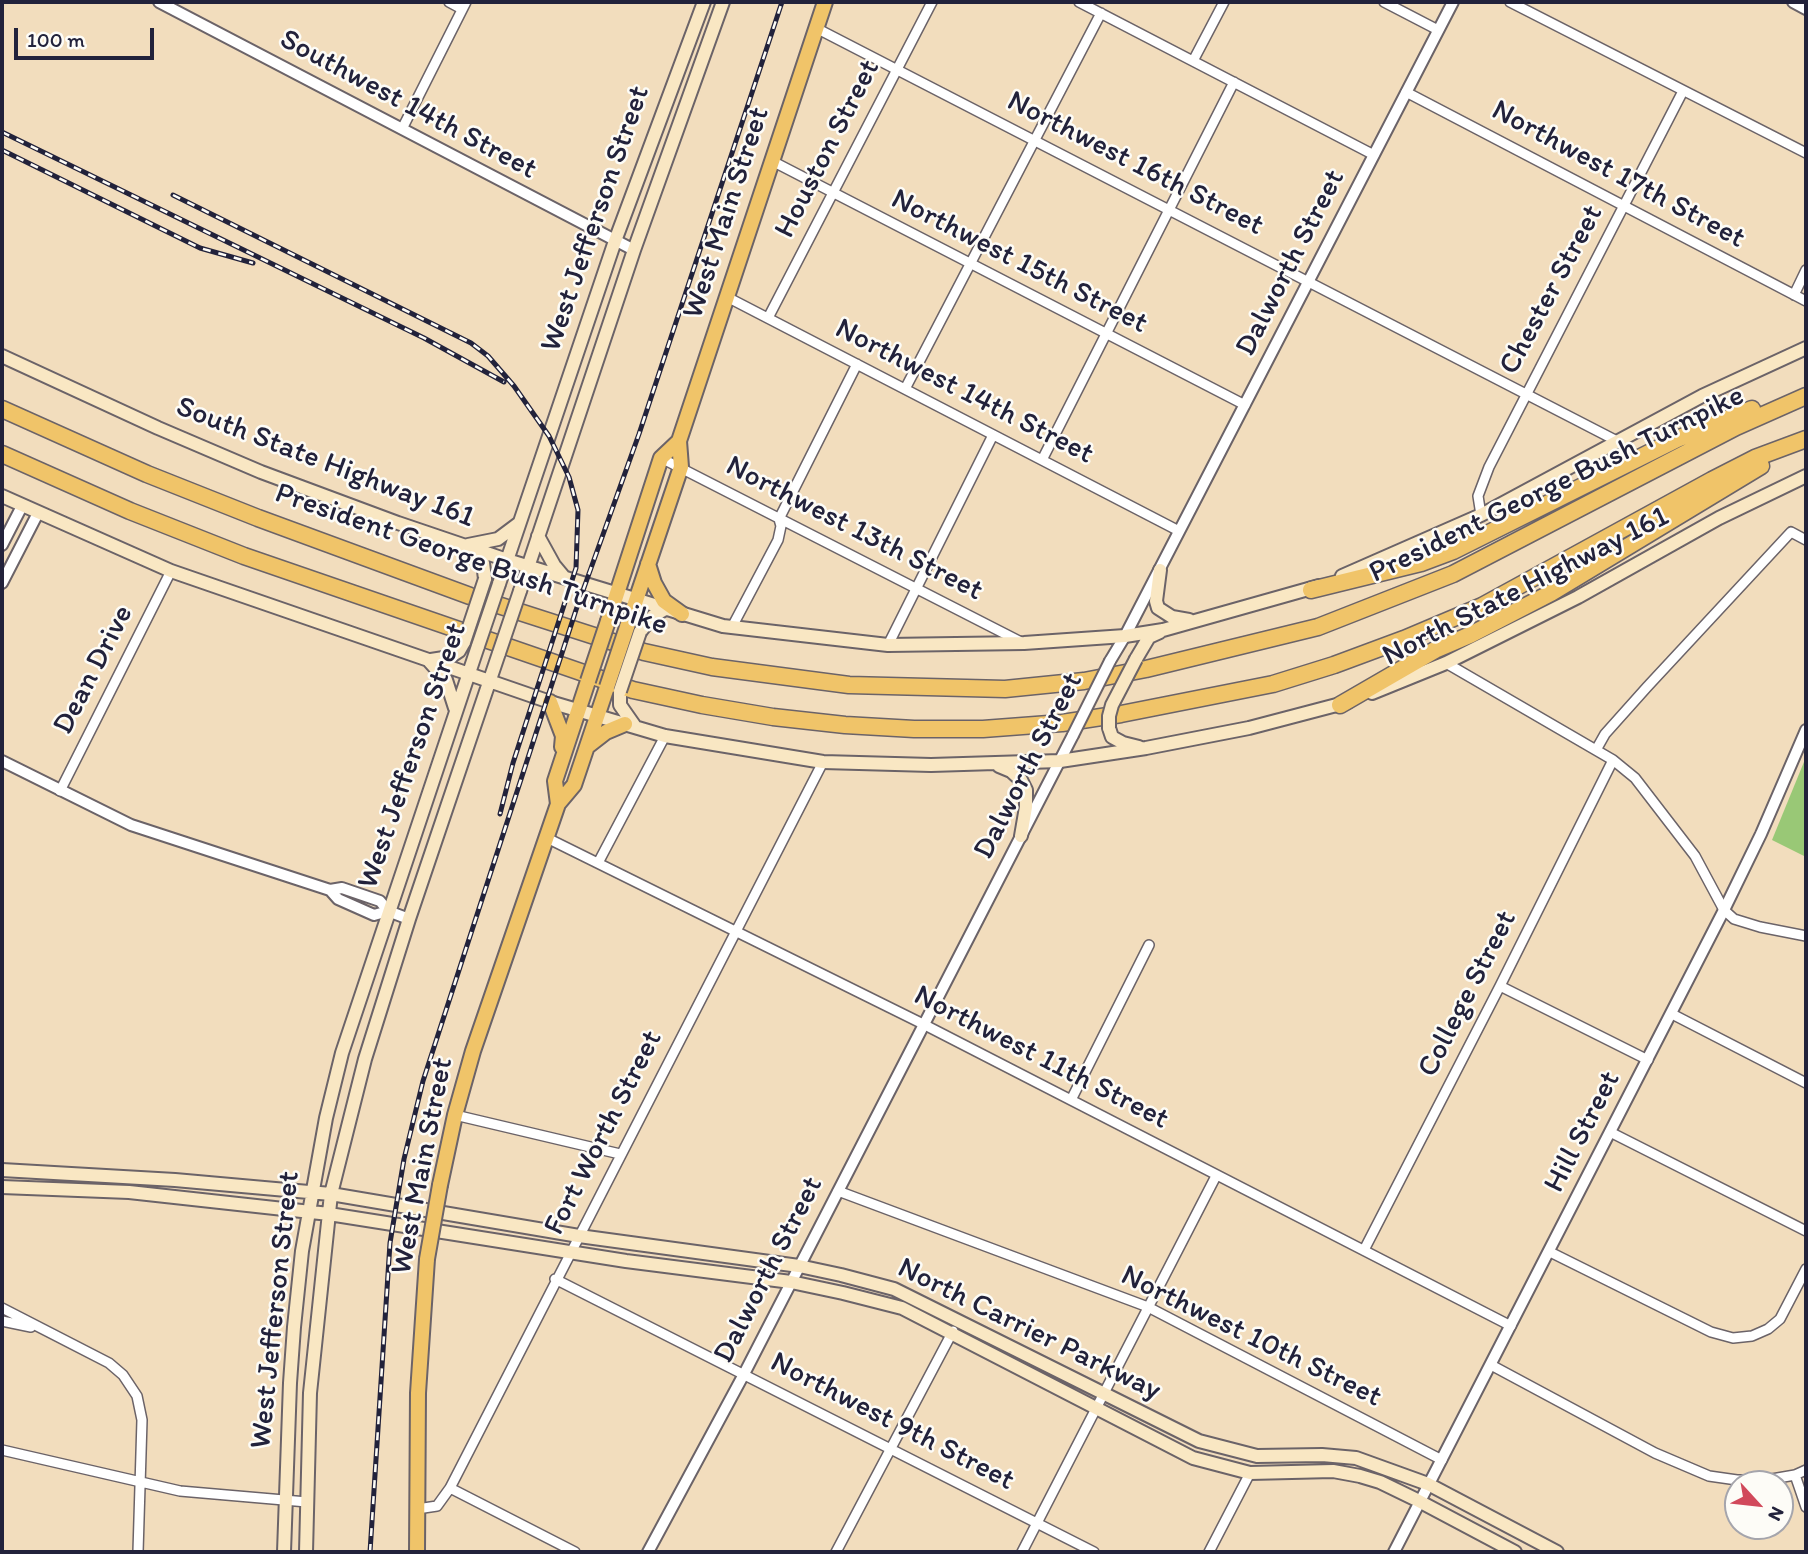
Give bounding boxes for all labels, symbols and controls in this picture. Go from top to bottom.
scale bar [18,14,158,58]
street label: Southwest 14th Street [273,22,543,188]
text: 100 m [27,27,85,52]
street label: Houston Street [768,54,888,244]
street label: West Jefferson Street [534,81,658,357]
street label: Northwest 16th Street [1001,84,1269,244]
street label: Northwest 17th Street [1485,93,1751,257]
street label: West Main Street [676,103,778,323]
street label: Dalworth Street [1229,164,1353,362]
street label: Northwest 15th Street [885,182,1153,342]
street label: Chester Street [1492,199,1612,381]
street label: Northwest 14th Street [829,311,1099,473]
street label: President George Bush Turnpike [1364,378,1750,592]
street label: South State Highway 161 [171,389,479,537]
street label: Northwest 13th Street [719,449,989,609]
street label: President George Bush Turnpike [270,476,672,644]
street label: North State Highway 161 [1377,499,1675,675]
street label: Dean Drive [46,599,142,741]
street label: West Jefferson Street [351,618,475,894]
street label: Dalworth Street [967,667,1091,865]
street label: College Street [1411,905,1525,1083]
street label: Northwest 11th Street [908,978,1174,1138]
street label: Fort Worth Street [537,1025,671,1241]
street label: West Main Street [384,1055,462,1277]
street label: Hill Street [1537,1065,1629,1199]
street label: West Jefferson Street [244,1169,308,1451]
street label: Dalworth Street [707,1171,831,1369]
street label: North Carrier Parkway [891,1251,1167,1409]
street label: Northwest 10th Street [1115,1258,1387,1416]
street label: Northwest 9th Street [764,1345,1020,1499]
north arrow [1724,1470,1794,1540]
text: N [1763,1503,1790,1525]

